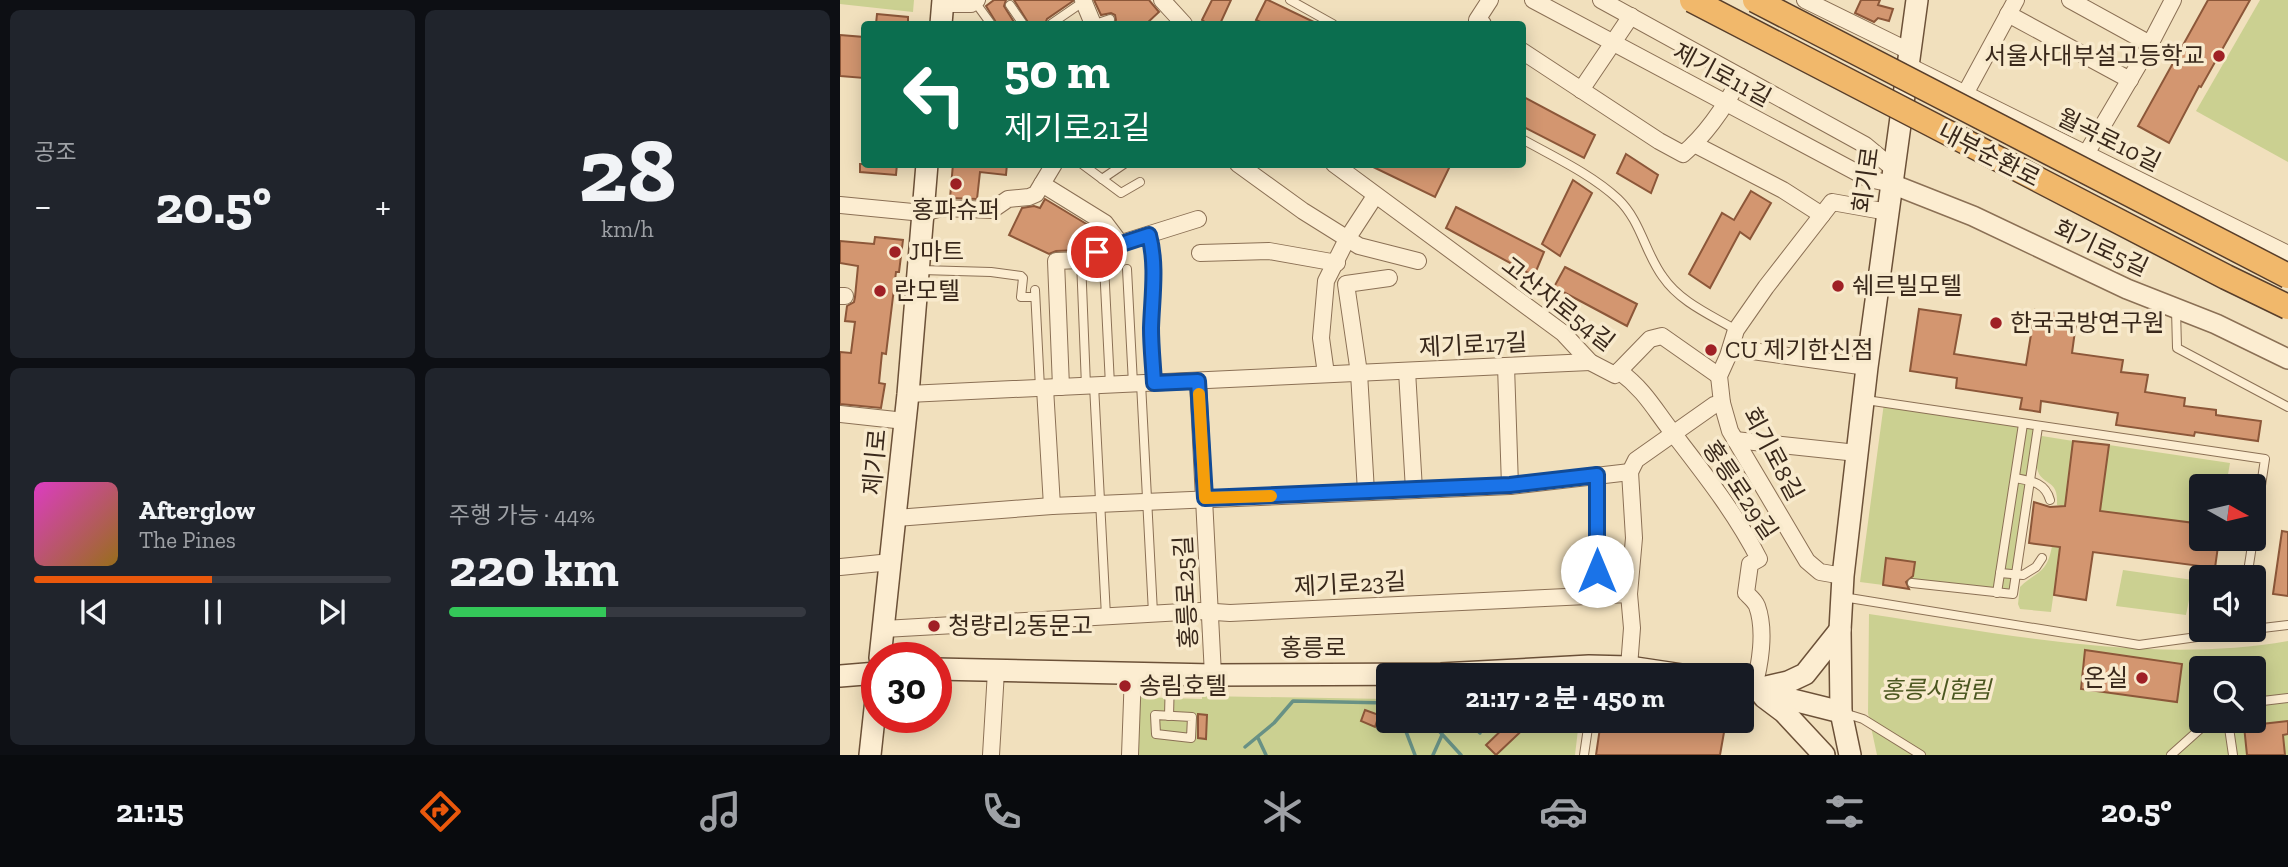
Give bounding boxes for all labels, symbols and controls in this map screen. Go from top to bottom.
street label: 제기로11길 [1668,37,1776,112]
place label: 서울사대부설고등학교 [1984,41,2205,70]
text: 50 m [1004,42,1110,101]
marker: 서울사대부설고등학교 [2211,48,2227,64]
icon: left [889,49,980,140]
street label: 월곡로10길 [2053,102,2166,177]
text: 제기로21길 [1004,109,1151,147]
text: 28 [579,115,676,224]
street label: 내부순환로 [1933,117,2045,193]
text: 공조 [34,138,76,166]
street label: 회기로 [1847,145,1884,215]
text: 20.5° [156,174,271,236]
marker: 홍파슈퍼 [948,176,964,192]
text: − [34,183,52,229]
text: + [375,183,391,229]
place label: 홍파슈퍼 [912,195,1000,224]
street label: 회기로5길 [2049,213,2153,282]
text: km/h [601,215,654,243]
pin [1067,222,1127,282]
icon: arrive [1078,233,1116,271]
place label: J마트 [909,237,964,266]
marker: J마트 [887,244,903,260]
street label: 고산자로54길 [1496,250,1621,357]
place label: 쉐르빌모텔 [1852,271,1962,300]
place label: 란모텔 [894,276,960,305]
marker: 쉐르빌모텔 [1830,278,1846,294]
marker: 란모텔 [872,283,888,299]
place label: 한국국방연구원 [2010,308,2165,337]
marker: 한국국방연구원 [1988,315,2004,331]
street label: 제기로17길 [1418,327,1528,362]
place label: CU 제기한신점 [1725,335,1874,364]
marker: CU 제기한신점 [1703,342,1719,358]
street label: 회기로8길 [1737,402,1810,505]
street label: 제기로 [857,428,892,496]
street label: 홍릉로29길 [1697,435,1784,545]
north arrow [2189,474,2266,551]
map controls [2189,474,2266,733]
text: Afterglow [139,494,255,526]
text: 주행 가능 · 44% [449,501,595,529]
text: The Pines [139,526,236,554]
position arrow [1560,534,1634,608]
street label: 홍릉로25길 [1168,535,1203,649]
text: 220 km [449,537,619,599]
button: sound [2189,565,2266,642]
street label: 제기로23길 [1293,566,1407,601]
icon: previous [75,593,113,631]
icon: pause [194,593,232,631]
icon: next [313,593,351,631]
place label: 청량리2동문고 [948,611,1093,640]
marker: 청량리2동문고 [926,618,942,634]
street label: 홍릉로 [1280,633,1346,662]
speed limit sign: 30 [861,642,952,733]
button: search [2189,656,2266,733]
place label: 온실 [2084,663,2128,692]
marker: 온실 [2134,670,2150,686]
place label: 송림호텔 [1139,671,1227,700]
park label: 홍릉시험림 [1881,675,1993,704]
marker: 송림호텔 [1117,678,1133,694]
text: 21:17 · 2 분 · 450 m [1466,682,1664,714]
icon: directions [416,787,465,836]
icon: music [696,787,745,836]
icon: phone [977,787,1026,836]
icon: climate [1258,787,1307,836]
icon: car [1539,787,1588,836]
icon: filters [1820,787,1869,836]
text: 21:15 [116,792,184,830]
text: 20.5° [2101,792,2172,830]

